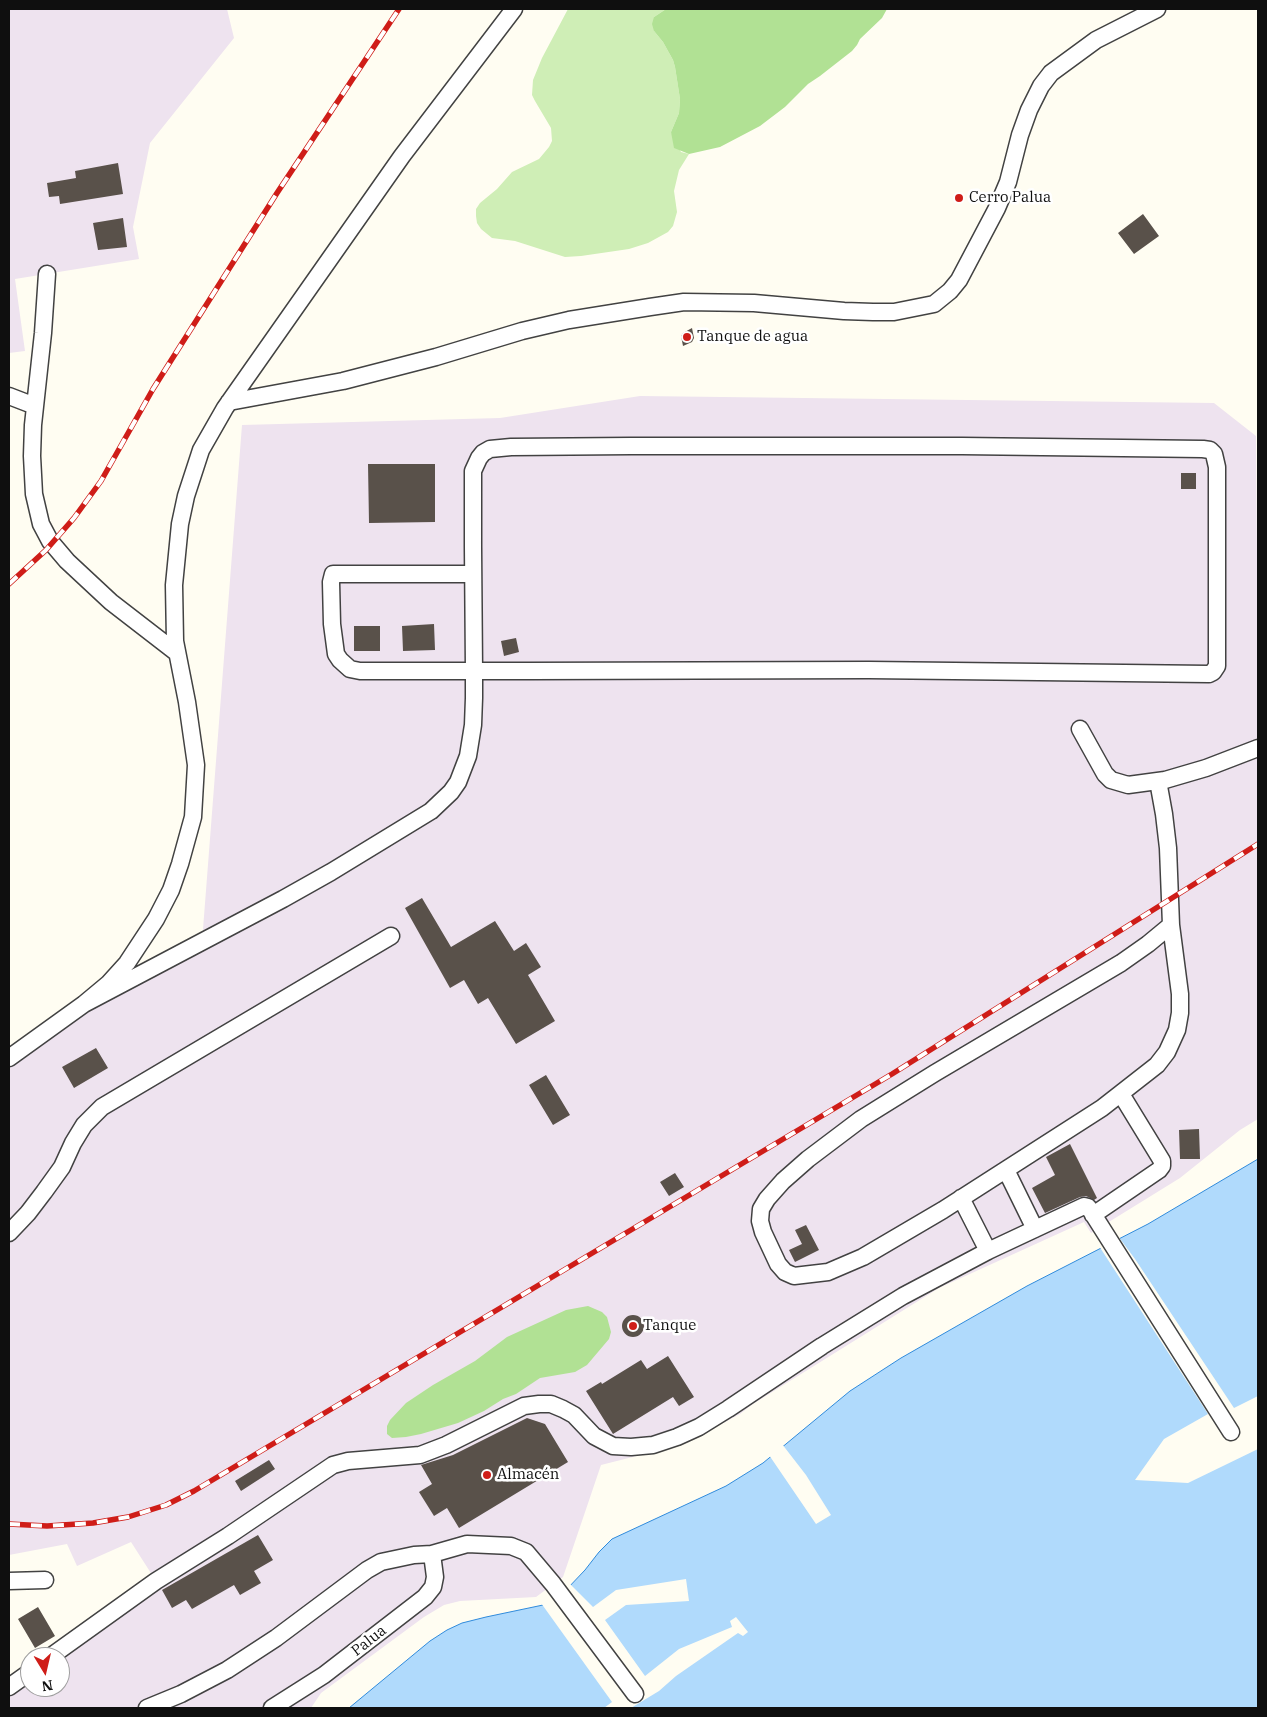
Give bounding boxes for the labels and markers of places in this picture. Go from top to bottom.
place label: Cerro Palua [969,189,1051,207]
marker: Cerro Palua [953,192,965,204]
place label: Tanque de agua [697,328,808,346]
marker: Tanque de agua [681,331,693,343]
place label: Tanque [643,1317,696,1335]
marker: Tanque [627,1320,639,1332]
place label: Almacén [497,1466,559,1484]
marker: Almacén [481,1469,493,1481]

